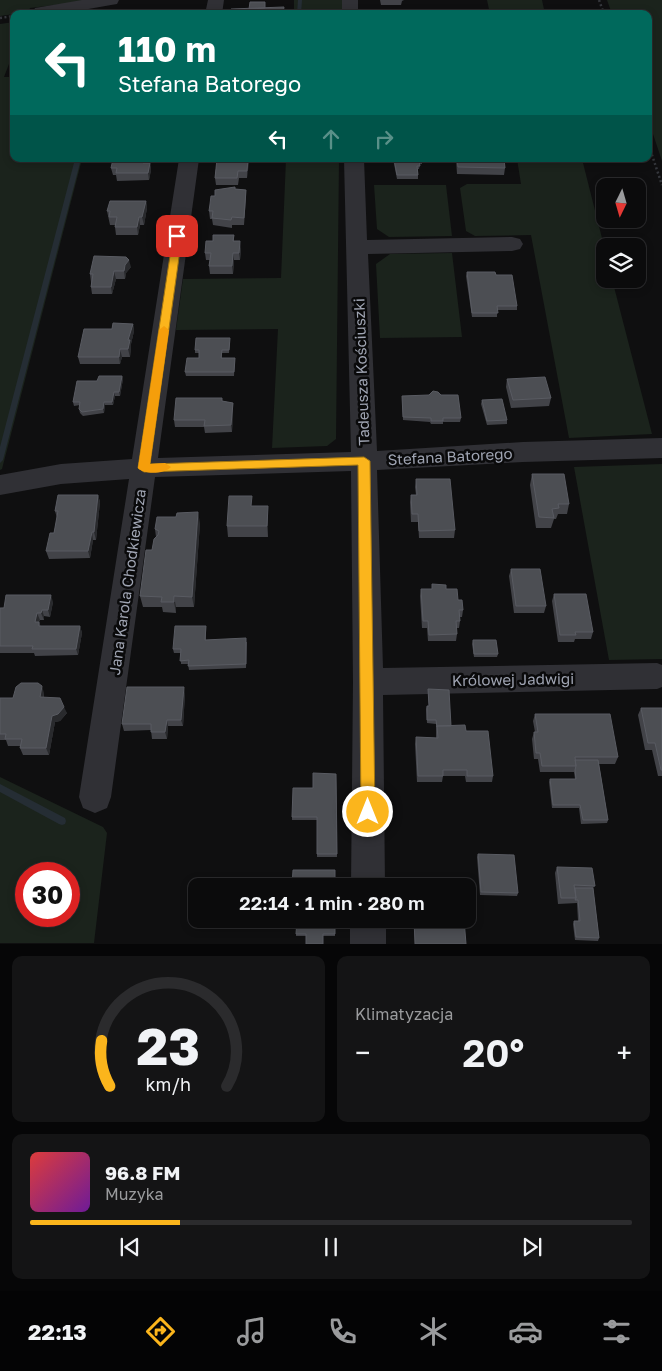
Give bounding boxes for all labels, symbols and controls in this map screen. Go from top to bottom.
text: 110 m [118,28,216,70]
icon: left [35,30,100,95]
text: Stefana Batorego [118,70,301,97]
icon: left [264,125,292,153]
icon: ahead [317,125,345,153]
icon: right [370,125,398,153]
north arrow [596,178,646,228]
map controls [596,178,646,288]
pin [156,215,198,257]
icon: arrive [163,222,191,250]
button: layers [596,238,646,288]
street label: Tadeusza Kościuszki [349,298,373,446]
street label: Stefana Batorego [387,444,513,468]
street label: Jana Karola Chodkiewicza [105,488,149,676]
street label: Królowej Jadwigi [452,669,574,689]
position arrow [341,785,393,837]
speed limit sign: 30 [15,862,80,927]
text: 22:14 · 1 min · 280 m [239,891,425,914]
text: Klimatyzacja [355,1004,453,1024]
text: 23 [137,1014,200,1076]
text: 20° [463,1030,524,1075]
text: − [355,1036,370,1069]
text: + [617,1036,632,1069]
text: km/h [146,1073,191,1095]
text: 96.8 FM [105,1161,180,1184]
text: Muzyka [105,1184,164,1204]
icon: previous [116,1233,144,1261]
icon: pause [317,1233,345,1261]
icon: next [518,1233,546,1261]
icon: directions [143,1314,178,1349]
icon: music [234,1314,269,1349]
icon: phone [325,1314,360,1349]
icon: climate [416,1314,451,1349]
icon: car [508,1314,543,1349]
icon: filters [599,1314,634,1349]
text: 22:13 [28,1318,87,1345]

